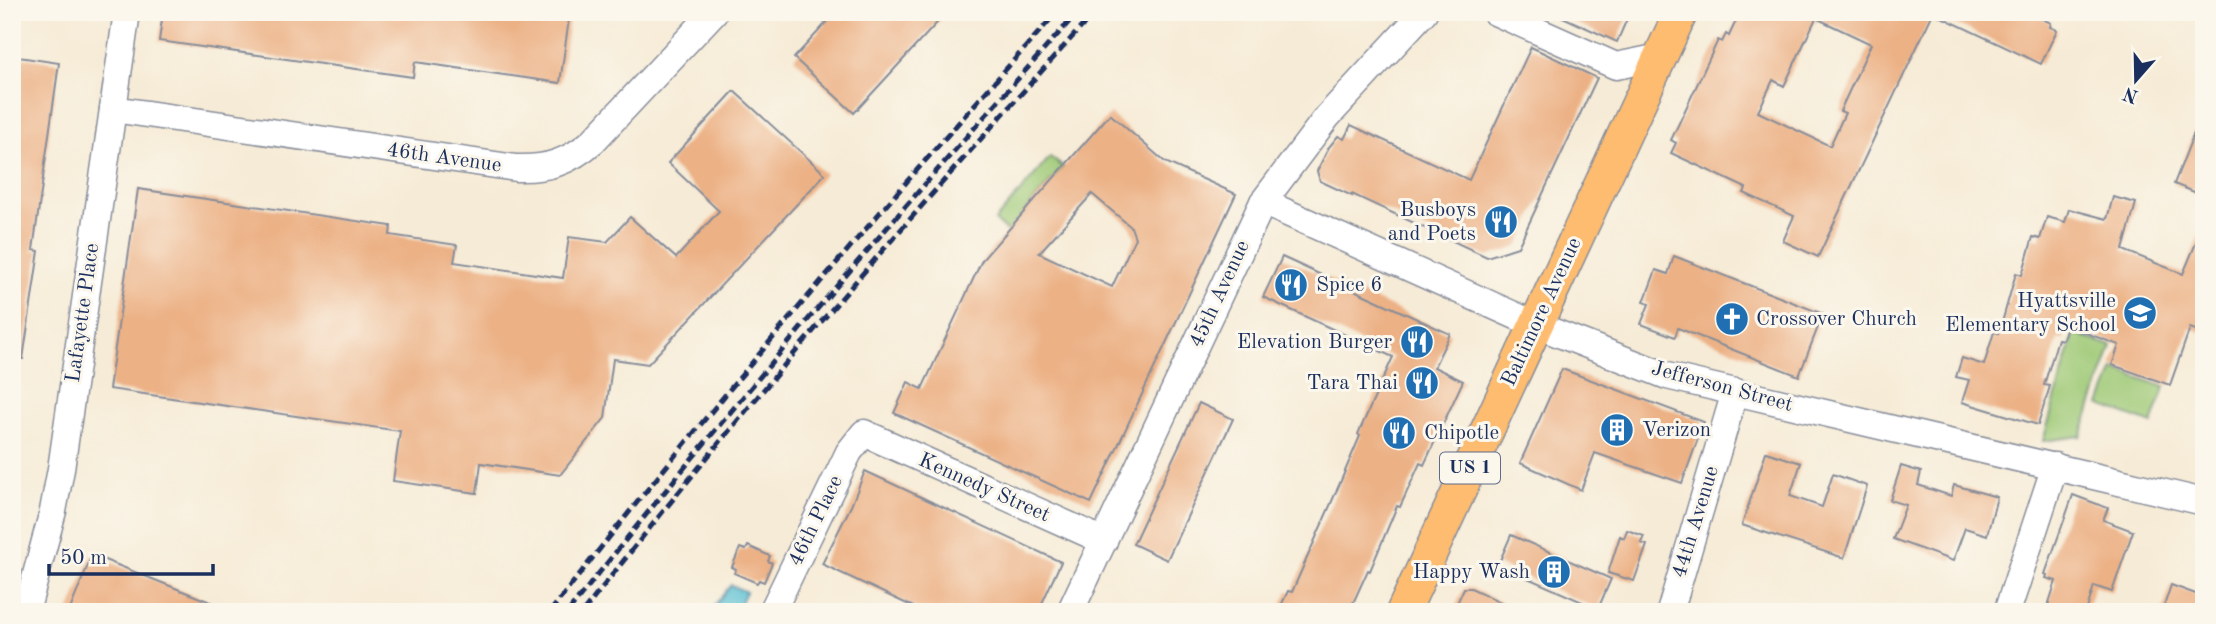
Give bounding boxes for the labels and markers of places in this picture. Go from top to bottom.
place label: Busboys and Poets [1388,200,1476,245]
restaurant icon: Busboys and Poets [1482,203,1520,241]
restaurant icon: Spice 6 [1272,266,1310,304]
place label: Spice 6 [1316,275,1382,296]
place label: Hyattsville Elementary School [1945,291,2116,336]
school or university icon: Hyattsville Elementary School [2121,294,2159,332]
church icon: Crossover Church [1713,300,1751,338]
place label: Crossover Church [1756,309,1917,330]
restaurant icon: Elevation Burger [1398,323,1436,361]
place label: Elevation Burger [1237,332,1392,353]
restaurant icon: Tara Thai [1403,364,1441,402]
place label: Tara Thai [1306,373,1398,394]
building icon: Verizon [1598,411,1636,449]
restaurant icon: Chipotle [1380,414,1418,452]
place label: Verizon [1642,420,1711,441]
place label: Chipotle [1424,423,1499,444]
building icon: Happy Wash [1535,553,1573,591]
place label: Happy Wash [1413,562,1530,583]

